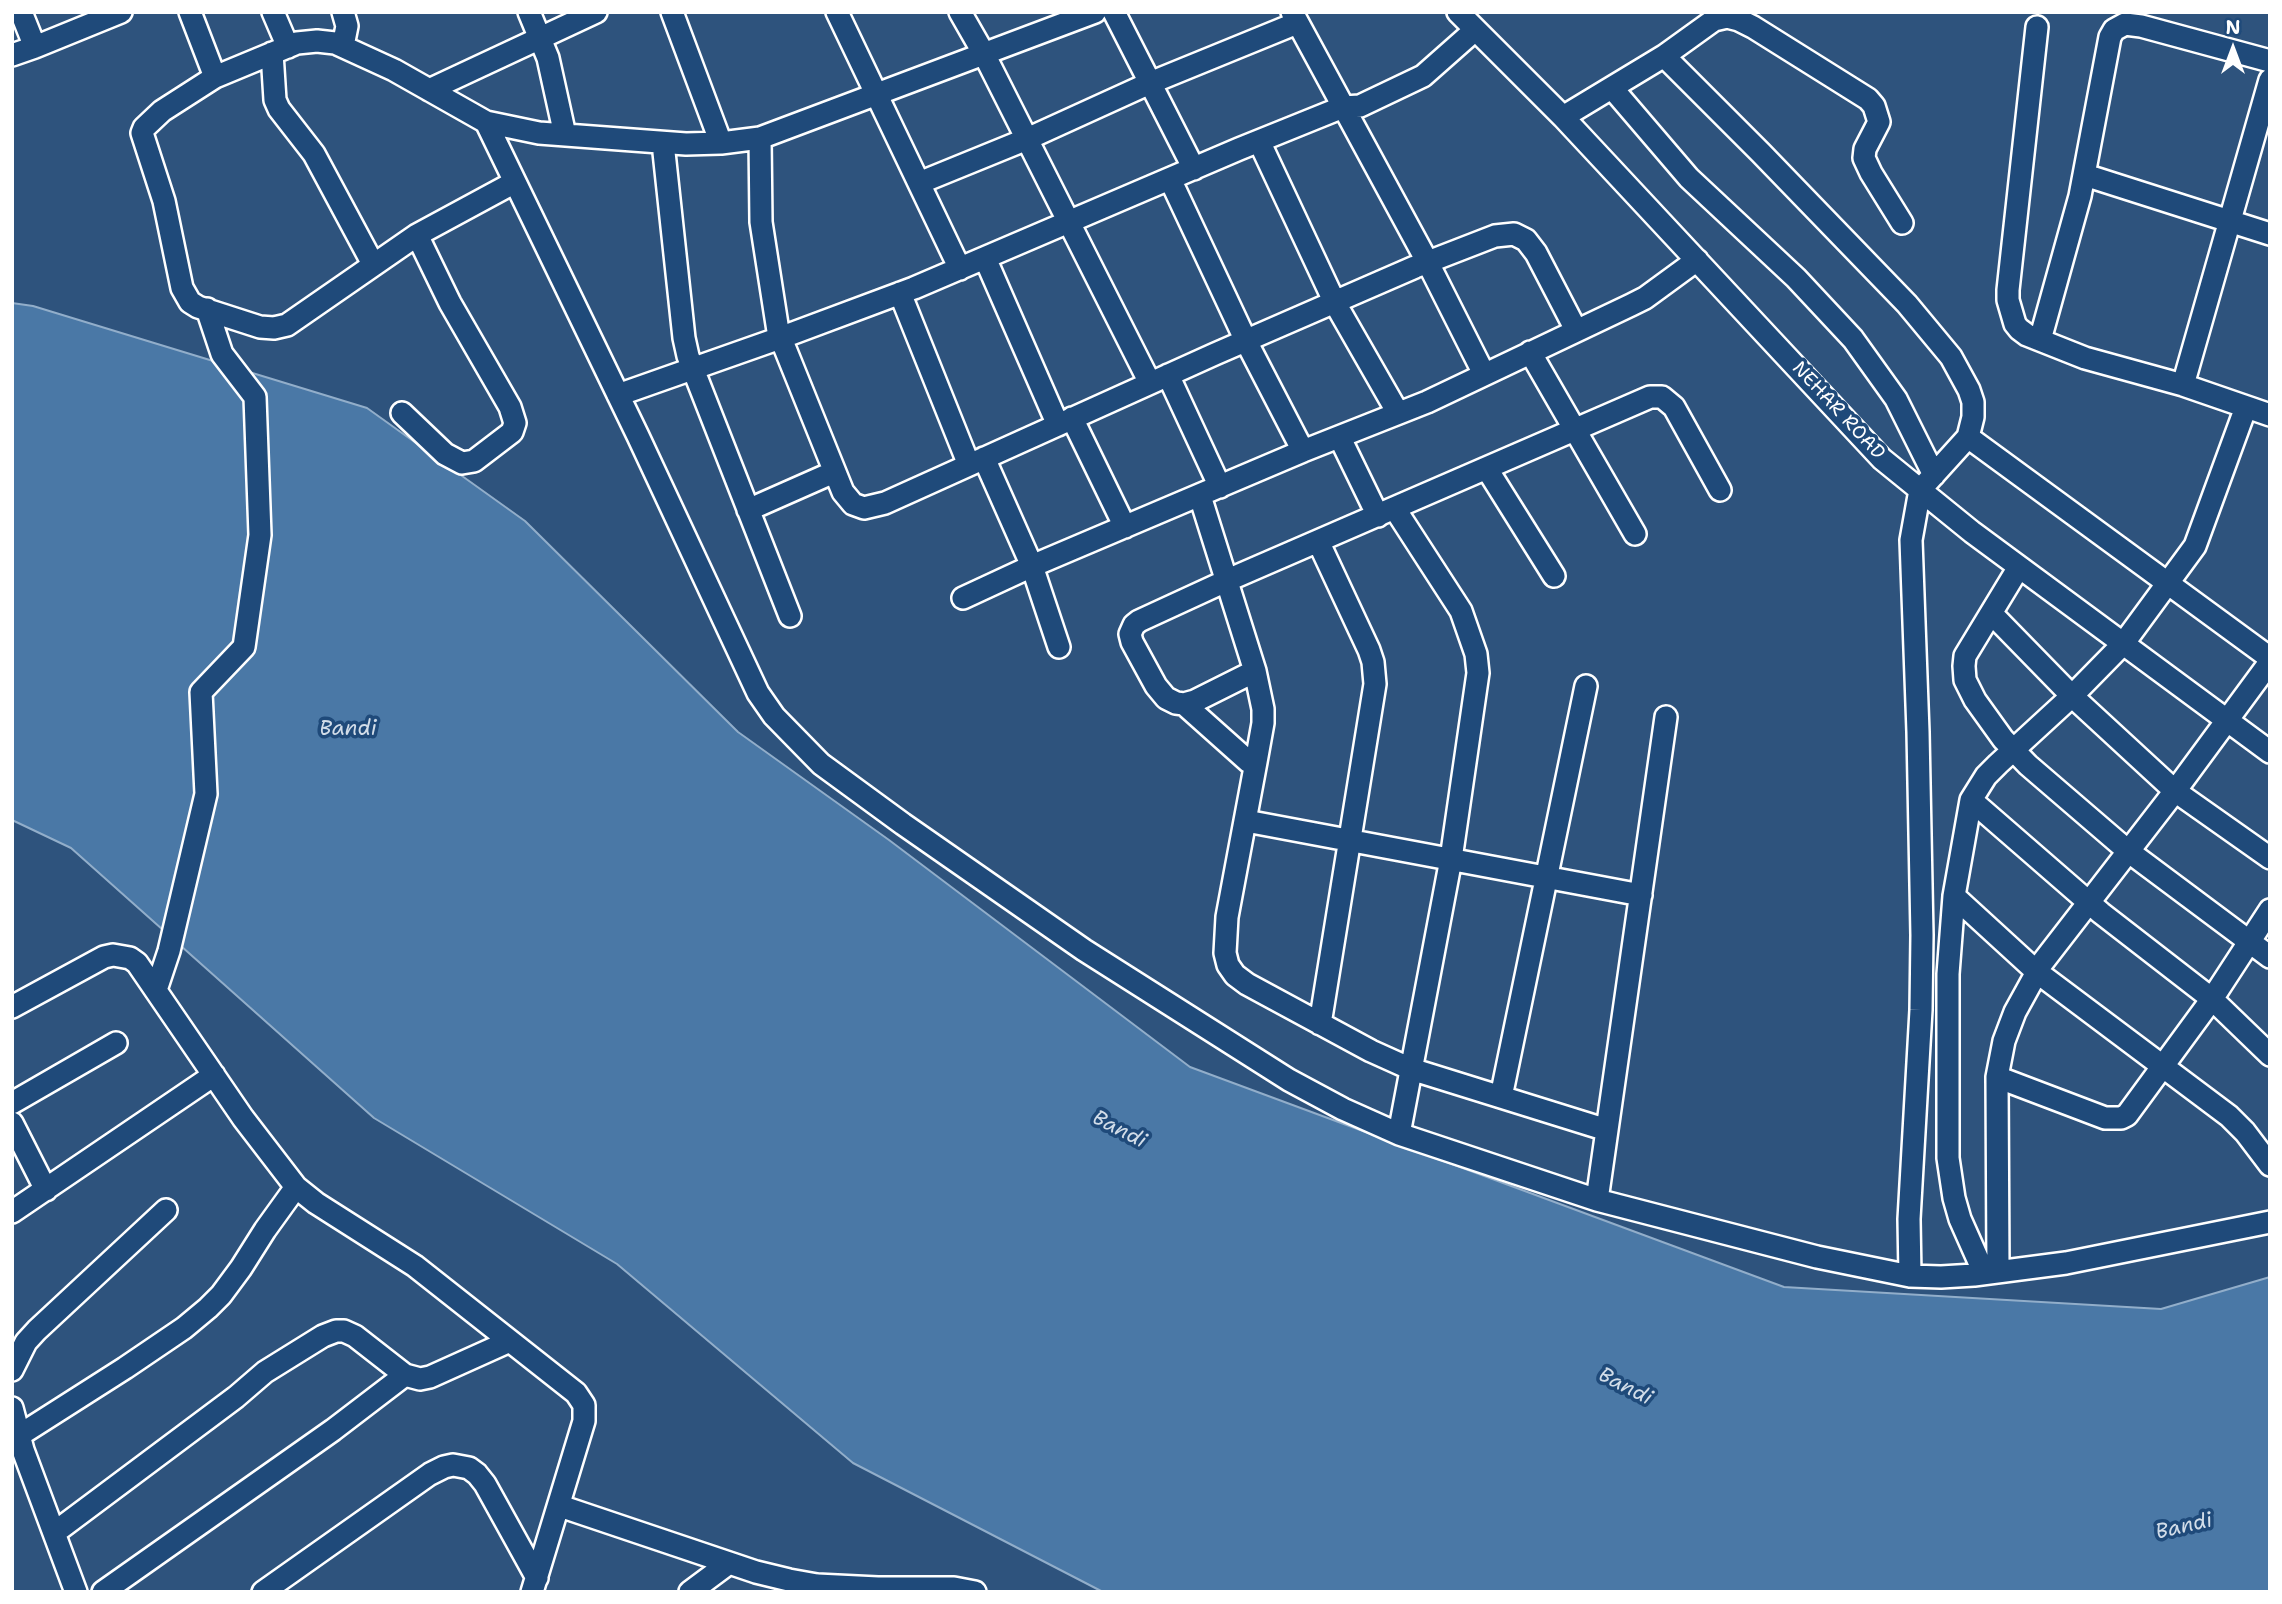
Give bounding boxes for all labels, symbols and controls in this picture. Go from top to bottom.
north arrow [2198,14,2268,84]
text: N [2225,15,2241,40]
street label: NEHAR ROAD [1787,357,1889,465]
water label: Bandi [319,717,377,743]
water label: Bandi [1088,1106,1150,1154]
water label: Bandi [1594,1363,1656,1411]
water label: Bandi [2153,1508,2215,1546]

